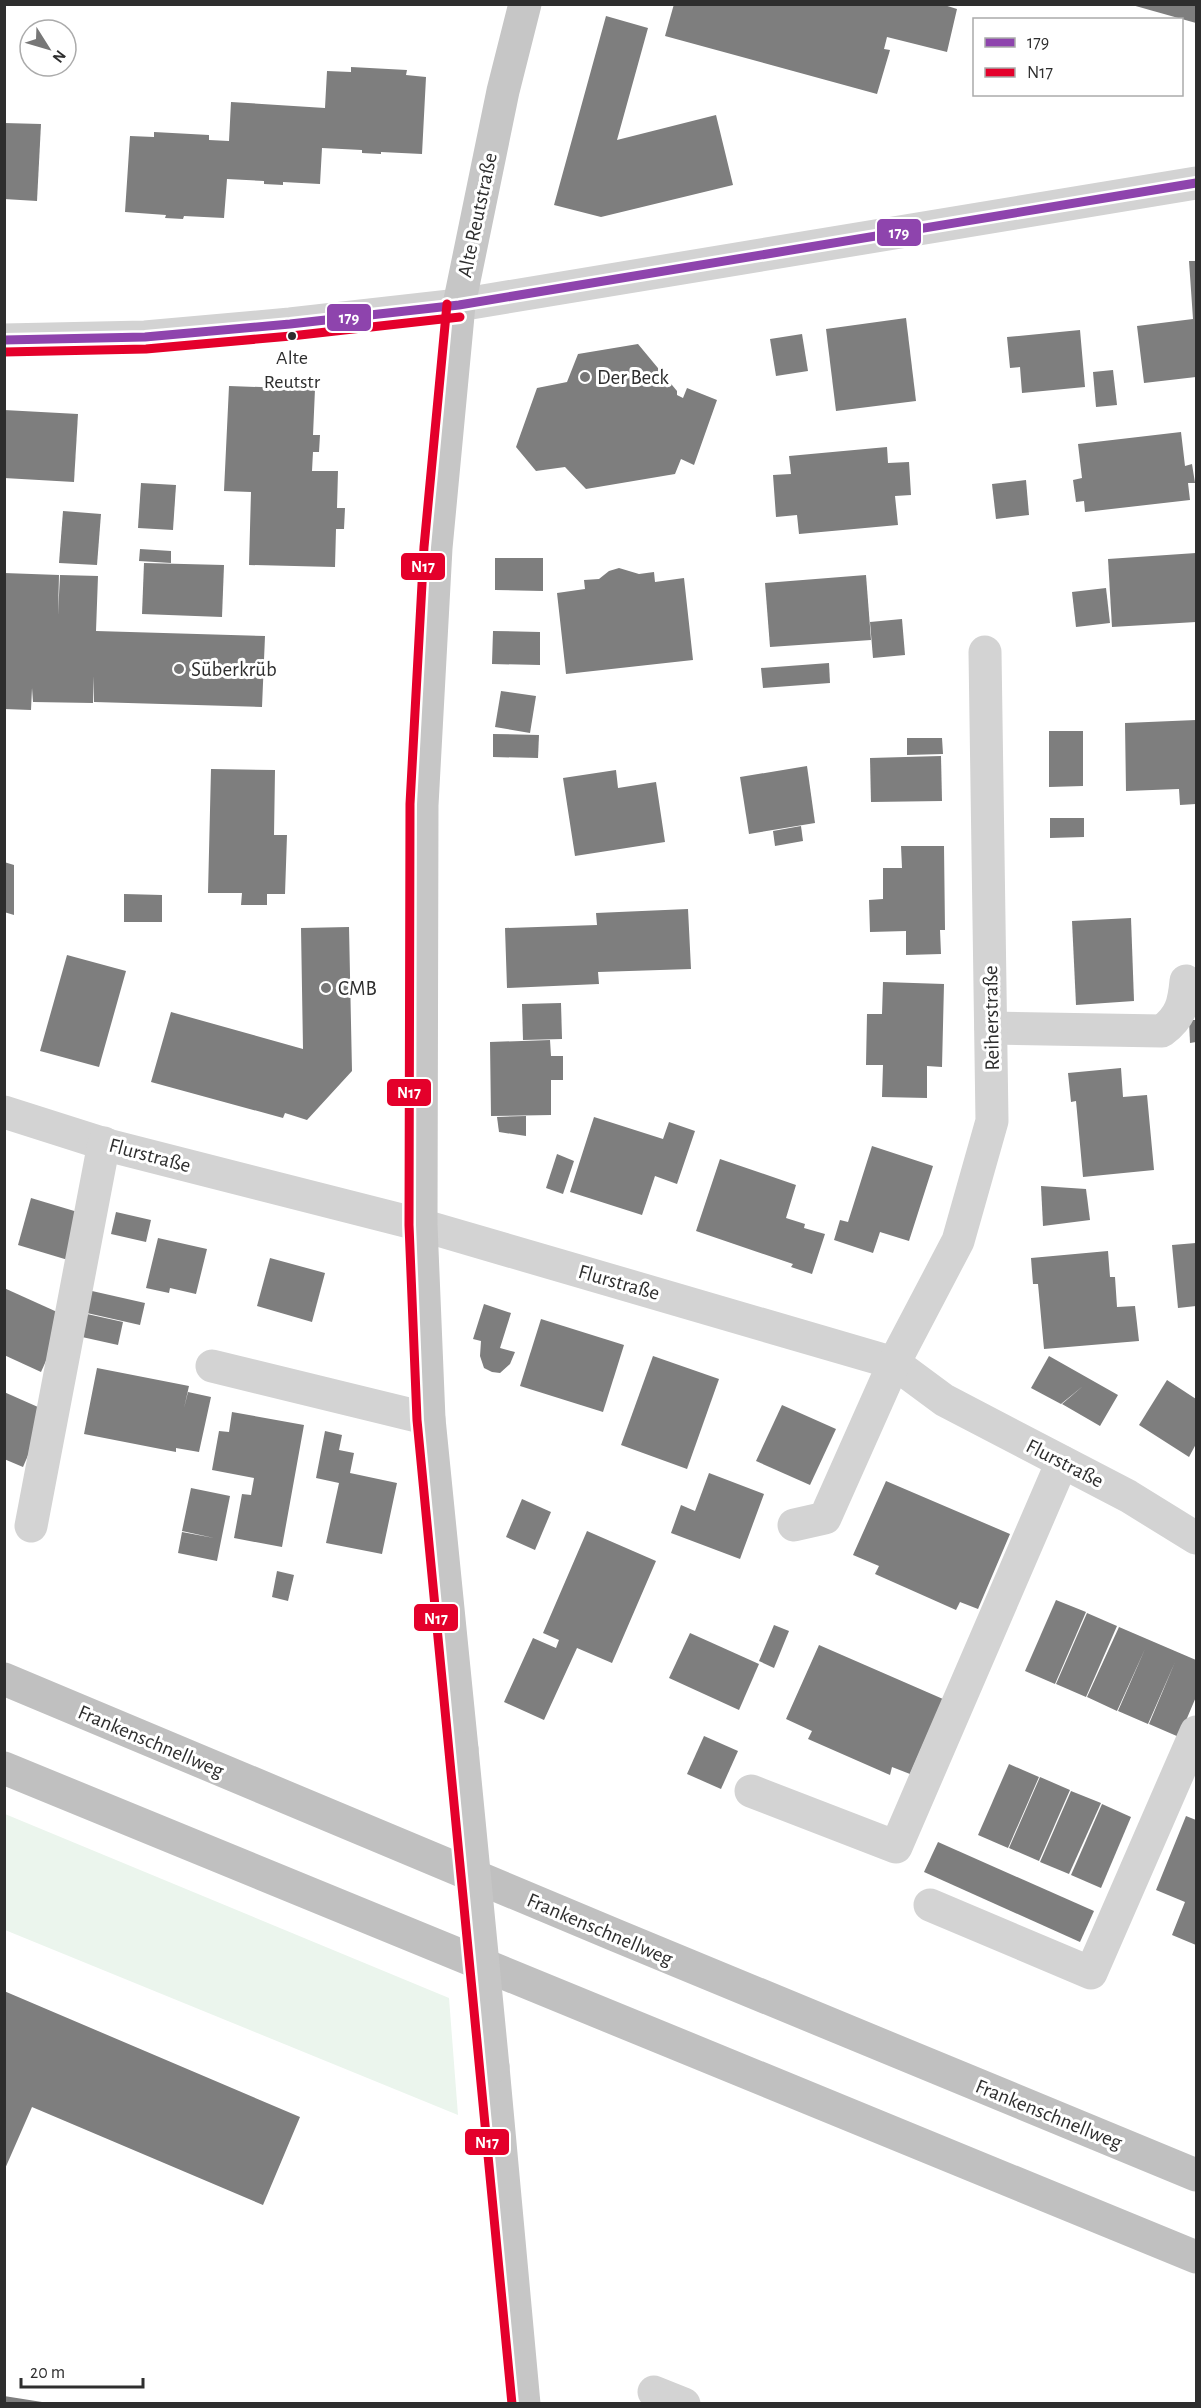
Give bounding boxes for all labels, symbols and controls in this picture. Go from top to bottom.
north arrow [18,18,78,78]
legend [973,18,1183,96]
text: 179 [1027,34,1049,52]
text: N [49,47,69,66]
text: N17 [1027,64,1053,82]
street label: Alte Reutstraße [454,151,501,279]
line badge: 179 [876,218,922,247]
text: 179 [889,225,909,241]
line badge: 179 [326,303,372,332]
text: 179 [339,310,359,326]
marker: Alte Reutstr [286,330,298,342]
place label: Alte Reutstr [264,348,321,392]
place label: Der Beck [597,367,669,388]
marker: Der Beck [578,370,592,384]
line badge: N17 [400,552,446,581]
text: N17 [411,559,435,575]
place label: Süberkrüb [191,659,277,680]
marker: Süberkrüb [172,662,186,676]
street label: Reiherstraße [980,965,1003,1071]
place label: CMB [338,978,377,999]
marker: CMB [319,981,333,995]
line badge: N17 [386,1078,432,1107]
text: N17 [397,1085,421,1101]
street label: Flurstraße [107,1135,193,1176]
street label: Flurstraße [576,1261,662,1304]
street label: Flurstraße [1023,1435,1107,1492]
line badge: N17 [413,1603,459,1632]
text: N17 [424,1611,448,1627]
street label: Frankenschnellweg [75,1701,227,1782]
street label: Frankenschnellweg [524,1889,676,1970]
street label: Frankenschnellweg [973,2076,1126,2154]
line badge: N17 [464,2128,510,2156]
text: N17 [475,2135,499,2151]
scale bar [21,2351,142,2389]
text: 20 m [30,2364,65,2382]

